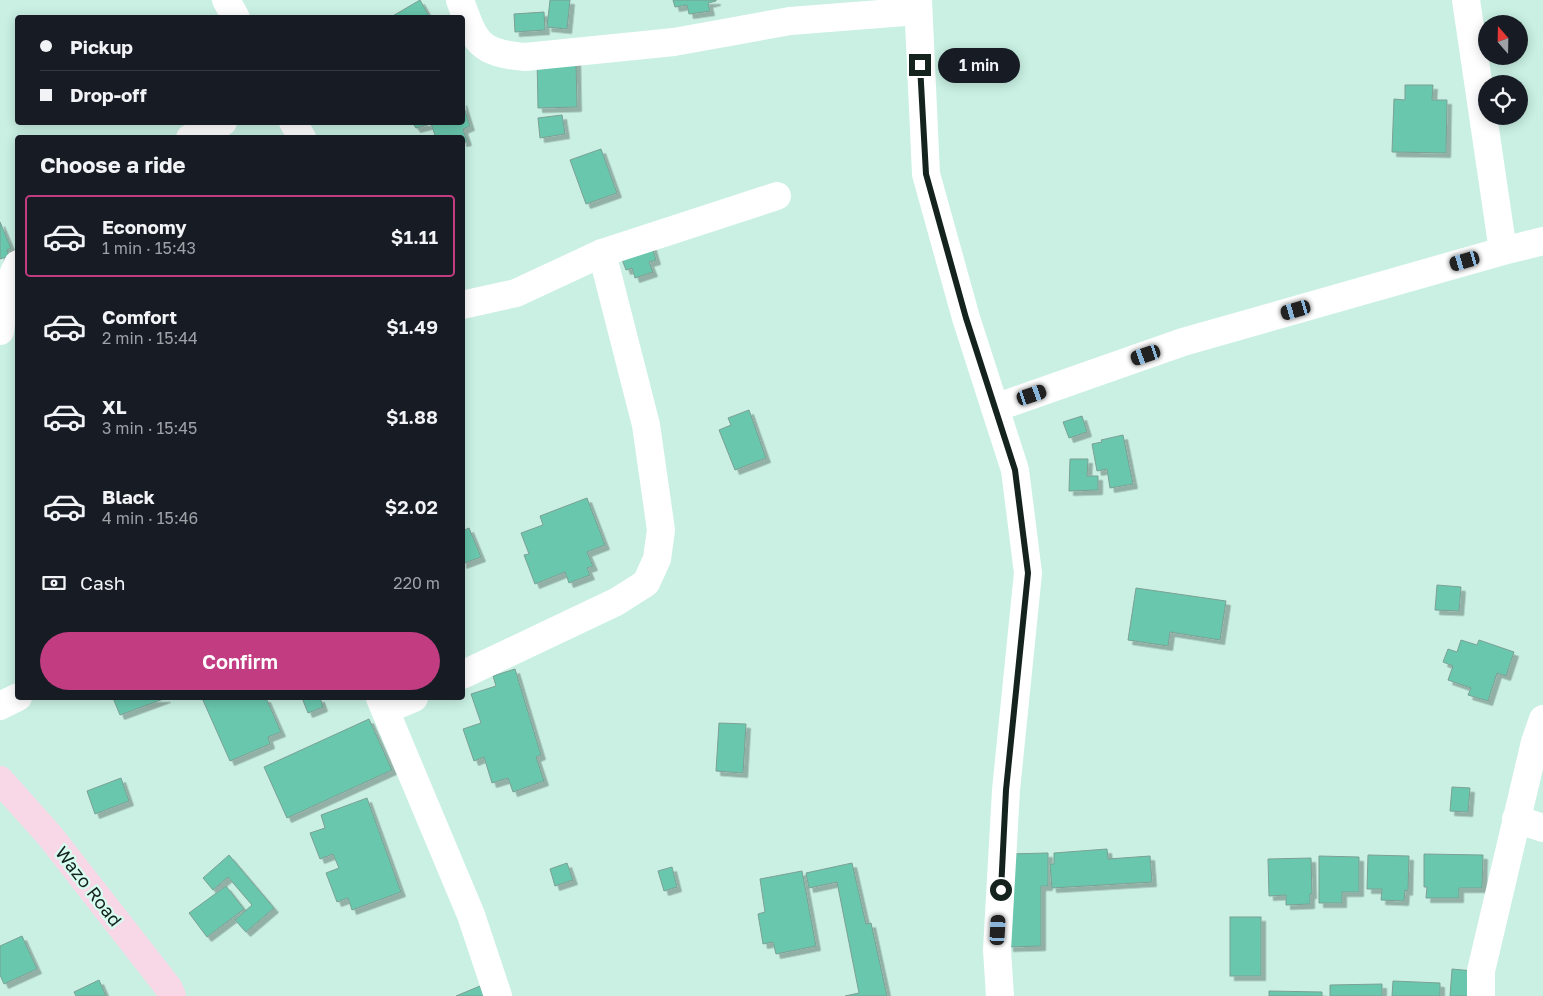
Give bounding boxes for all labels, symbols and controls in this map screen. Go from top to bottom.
north arrow [1478,15,1528,65]
map controls [1478,15,1528,125]
text: Pickup [70,35,133,58]
callout: 1 min [938,48,1020,82]
route end [909,54,931,76]
text: 1 min [959,55,999,75]
button: locate [1478,75,1528,125]
text: Drop-off [70,83,147,106]
text: Choose a ride [40,151,186,178]
icon: car [42,214,87,259]
text: Economy [102,215,187,238]
text: $1.11 [391,225,438,248]
text: 1 min · 15:43 [102,238,196,258]
car [1448,250,1481,272]
car [1279,299,1312,321]
icon: car [42,304,87,349]
text: Comfort [102,305,177,328]
text: $1.49 [386,315,438,338]
text: 2 min · 15:44 [102,328,198,348]
car [1129,343,1162,367]
car [1015,383,1048,407]
icon: car [42,394,87,439]
text: XL [102,395,127,418]
text: $1.88 [386,405,438,428]
text: 3 min · 15:45 [102,418,197,438]
icon: car [42,484,87,529]
text: Black [102,485,155,508]
text: $2.02 [385,495,438,518]
text: 4 min · 15:46 [102,508,198,528]
icon: cash [40,569,68,597]
text: Cash [80,571,125,594]
text: 220 m [393,573,440,593]
button: Confirm [40,632,440,690]
street label: Wazo Road [51,842,127,930]
route start [990,879,1012,901]
car [989,915,1006,945]

